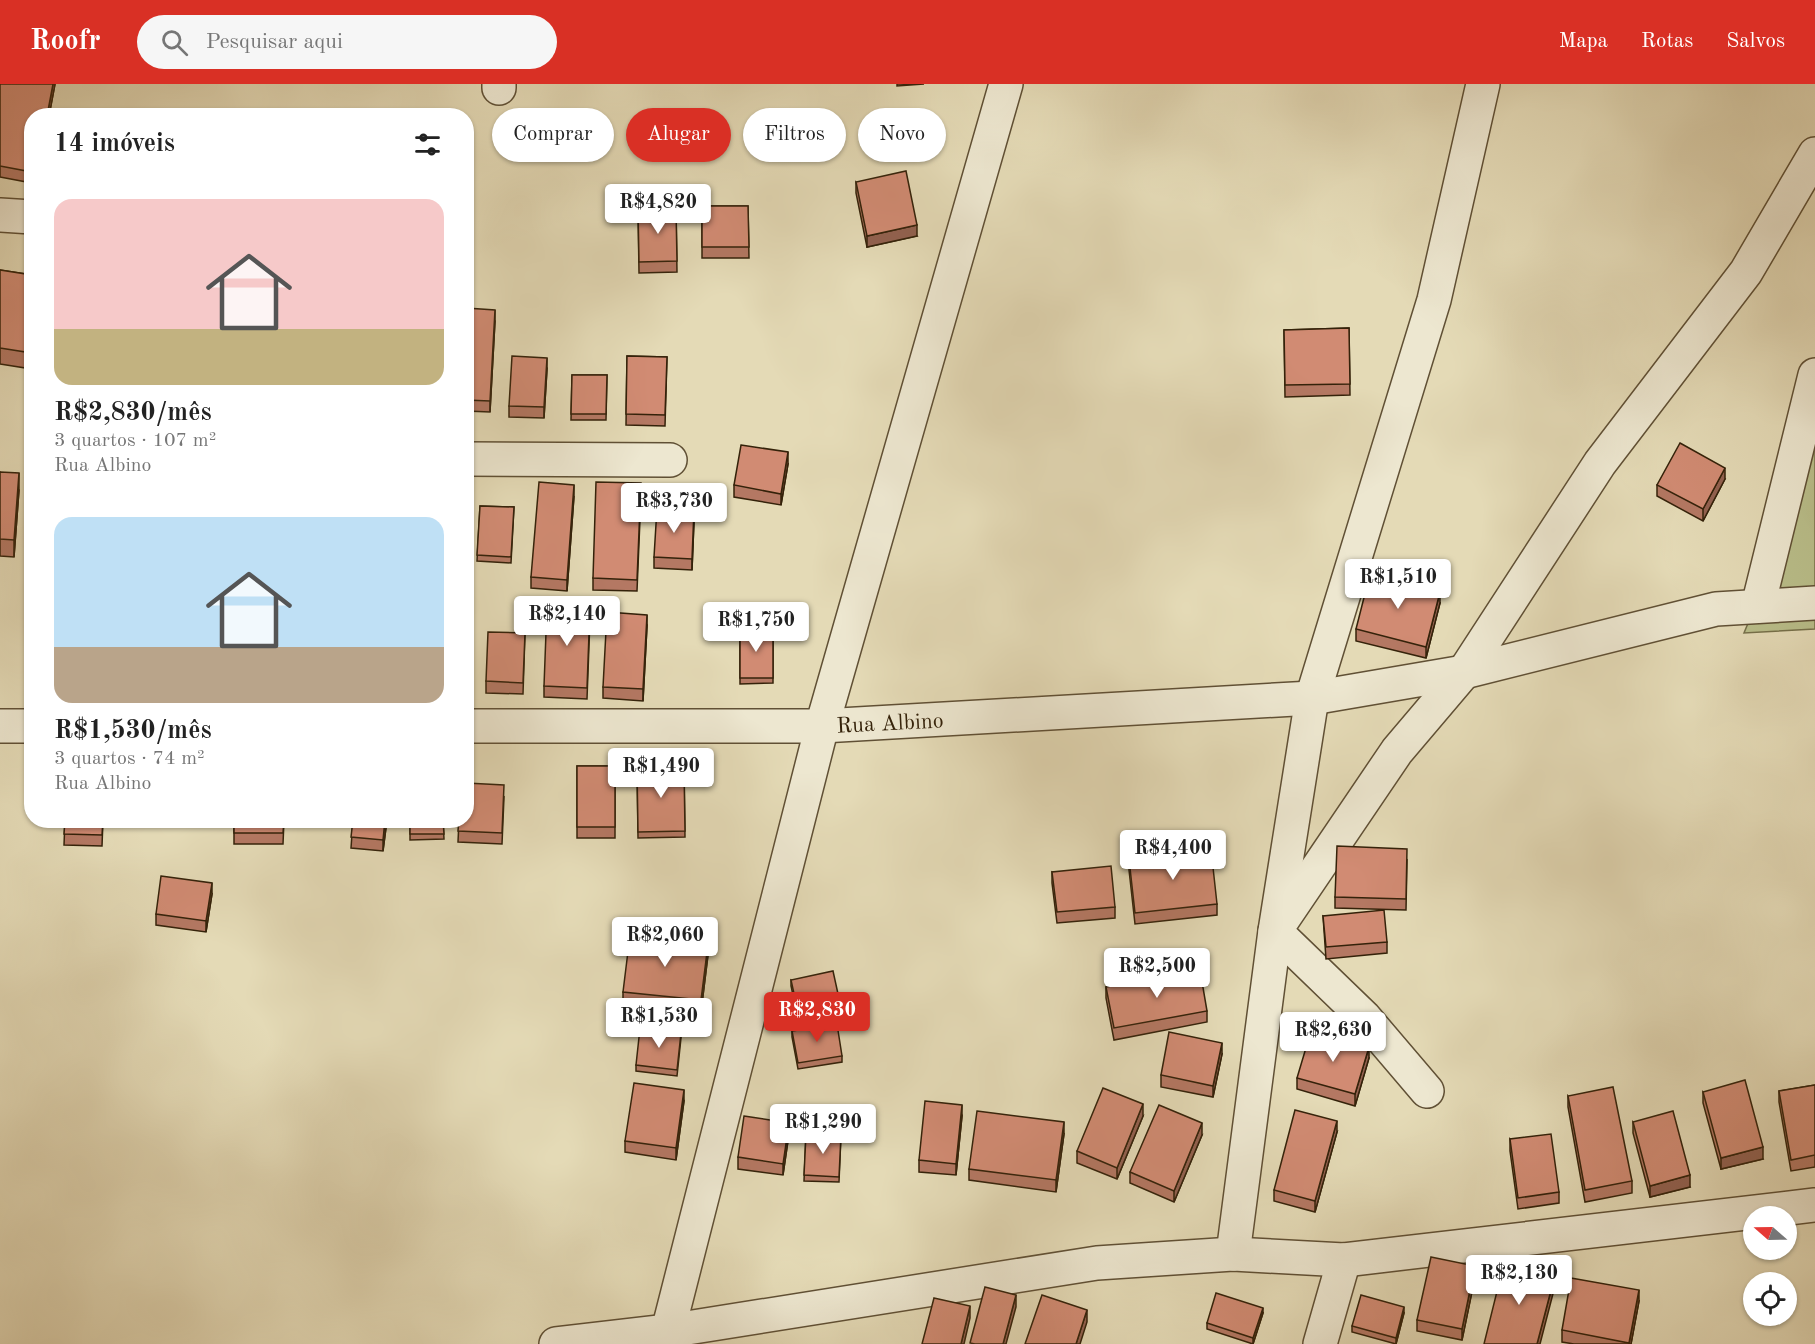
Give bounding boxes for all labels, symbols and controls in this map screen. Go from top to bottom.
search box [137,15,557,69]
icon: search [158,26,191,59]
text: Roofr [30,28,101,56]
text: Pesquisar aqui [206,31,343,53]
text: Mapa [1559,31,1608,52]
text: Rotas [1641,31,1693,52]
text: Salvos [1726,31,1785,52]
chip: Comprar [492,108,614,162]
chip: Alugar [626,108,731,162]
chip: Filtros [743,108,846,162]
chip: Novo [858,108,946,162]
icon: filters [411,128,444,161]
text: 14 imóveis [54,131,175,157]
pin: R$4,820 [603,184,713,235]
text: R$4,820 [619,193,697,213]
icon: home [195,238,303,346]
text: R$2,830/mês [54,400,212,426]
text: 3 quartos · 107 m² [54,431,216,451]
text: Rua Albino [54,456,152,476]
pin: R$3,730 [619,483,729,534]
text: R$3,730 [635,492,713,512]
icon: home [195,556,303,664]
pin: R$1,510 [1343,559,1453,610]
text: R$1,510 [1359,568,1437,588]
pin: R$2,140 [512,596,622,647]
pin: R$1,750 [701,602,811,653]
text: R$2,140 [528,605,606,625]
text: R$1,750 [717,611,795,631]
street label: Rua Albino [836,710,944,738]
text: R$1,530/mês [54,718,212,744]
pin: R$1,490 [606,748,716,799]
text: 3 quartos · 74 m² [54,749,205,769]
text: R$1,490 [622,757,700,777]
text: Rua Albino [54,774,152,794]
pin: R$4,400 [1118,830,1228,881]
text: R$4,400 [1134,839,1212,859]
pin: R$2,060 [610,917,720,968]
text: R$2,060 [626,926,704,946]
pin: R$2,500 [1102,948,1212,999]
text: R$2,500 [1118,957,1196,977]
pin: R$2,830 [762,992,872,1043]
pin: R$1,530 [604,998,714,1049]
text: R$2,830 [778,1001,856,1021]
text: R$1,530 [620,1007,698,1027]
pin: R$2,630 [1278,1012,1388,1063]
text: R$2,630 [1294,1021,1372,1041]
pin: R$1,290 [768,1104,878,1155]
text: R$1,290 [784,1113,862,1133]
north arrow [1743,1206,1797,1260]
map controls [1743,1206,1797,1326]
pin: R$2,130 [1464,1255,1574,1306]
text: R$2,130 [1480,1264,1558,1284]
button: locate [1743,1272,1797,1326]

